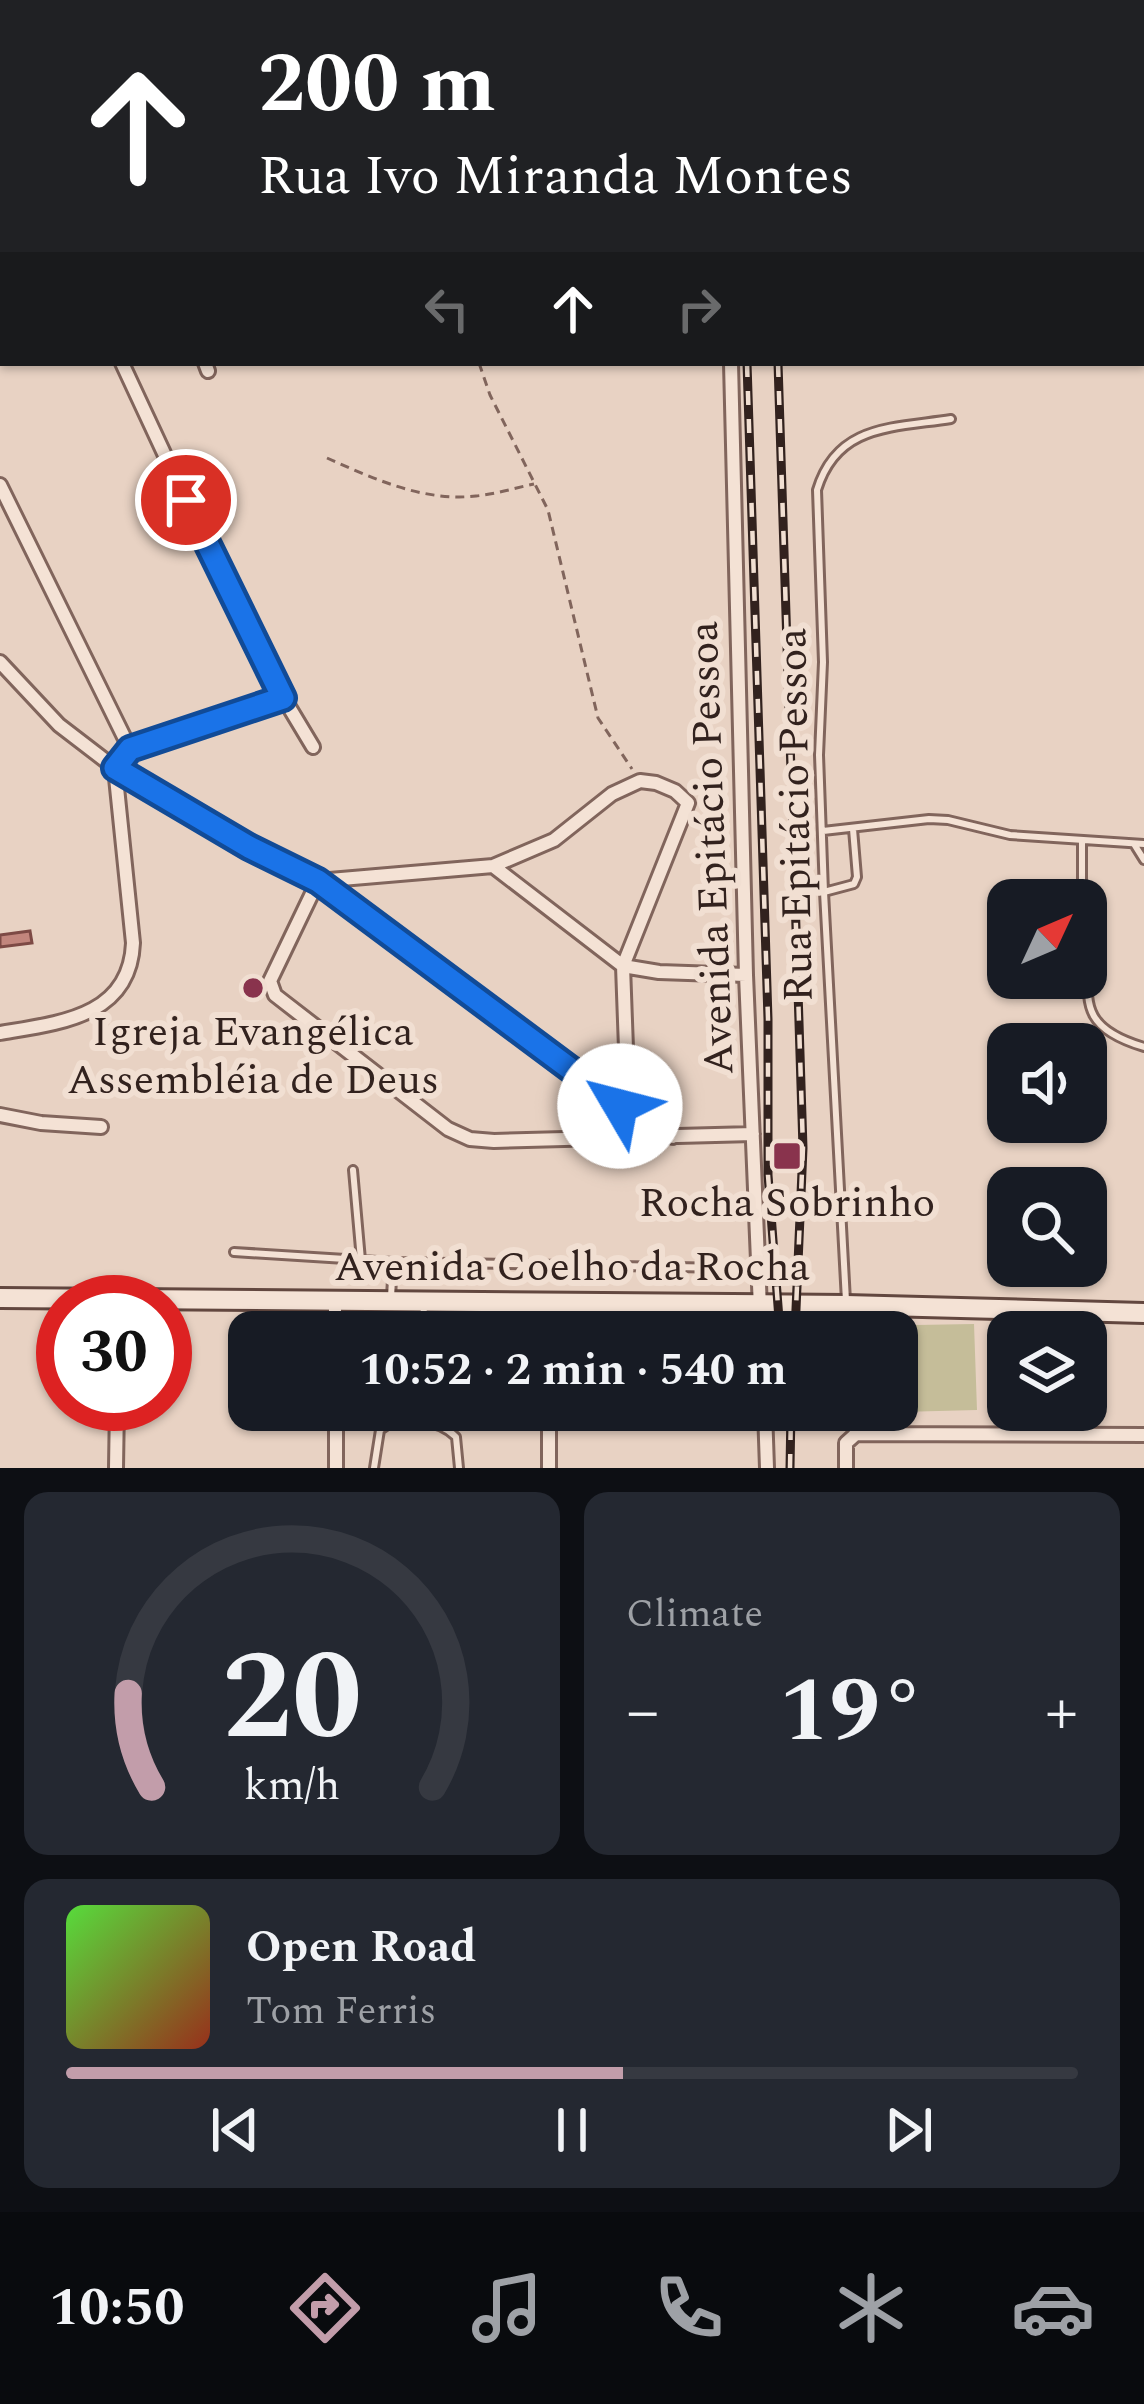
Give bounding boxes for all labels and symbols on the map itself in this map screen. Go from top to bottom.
pin [135,449,237,551]
street label: Avenida Epitácio Pessoa [673,620,751,1076]
street label: Rua Epitácio Pessoa [761,627,831,1003]
north arrow [987,879,1107,999]
marker: Igreja Evangélica Assembléia de Deus [240,975,266,1001]
place label: Igreja Evangélica Assembléia de Deus [67,1001,439,1112]
position arrow [557,1043,683,1169]
marker: Rocha Sobrinho [771,1140,803,1172]
place label: Rocha Sobrinho [639,1172,935,1235]
street label: Avenida Coelho da Rocha [334,1236,810,1299]
speed limit sign: 30 [36,1275,192,1431]

